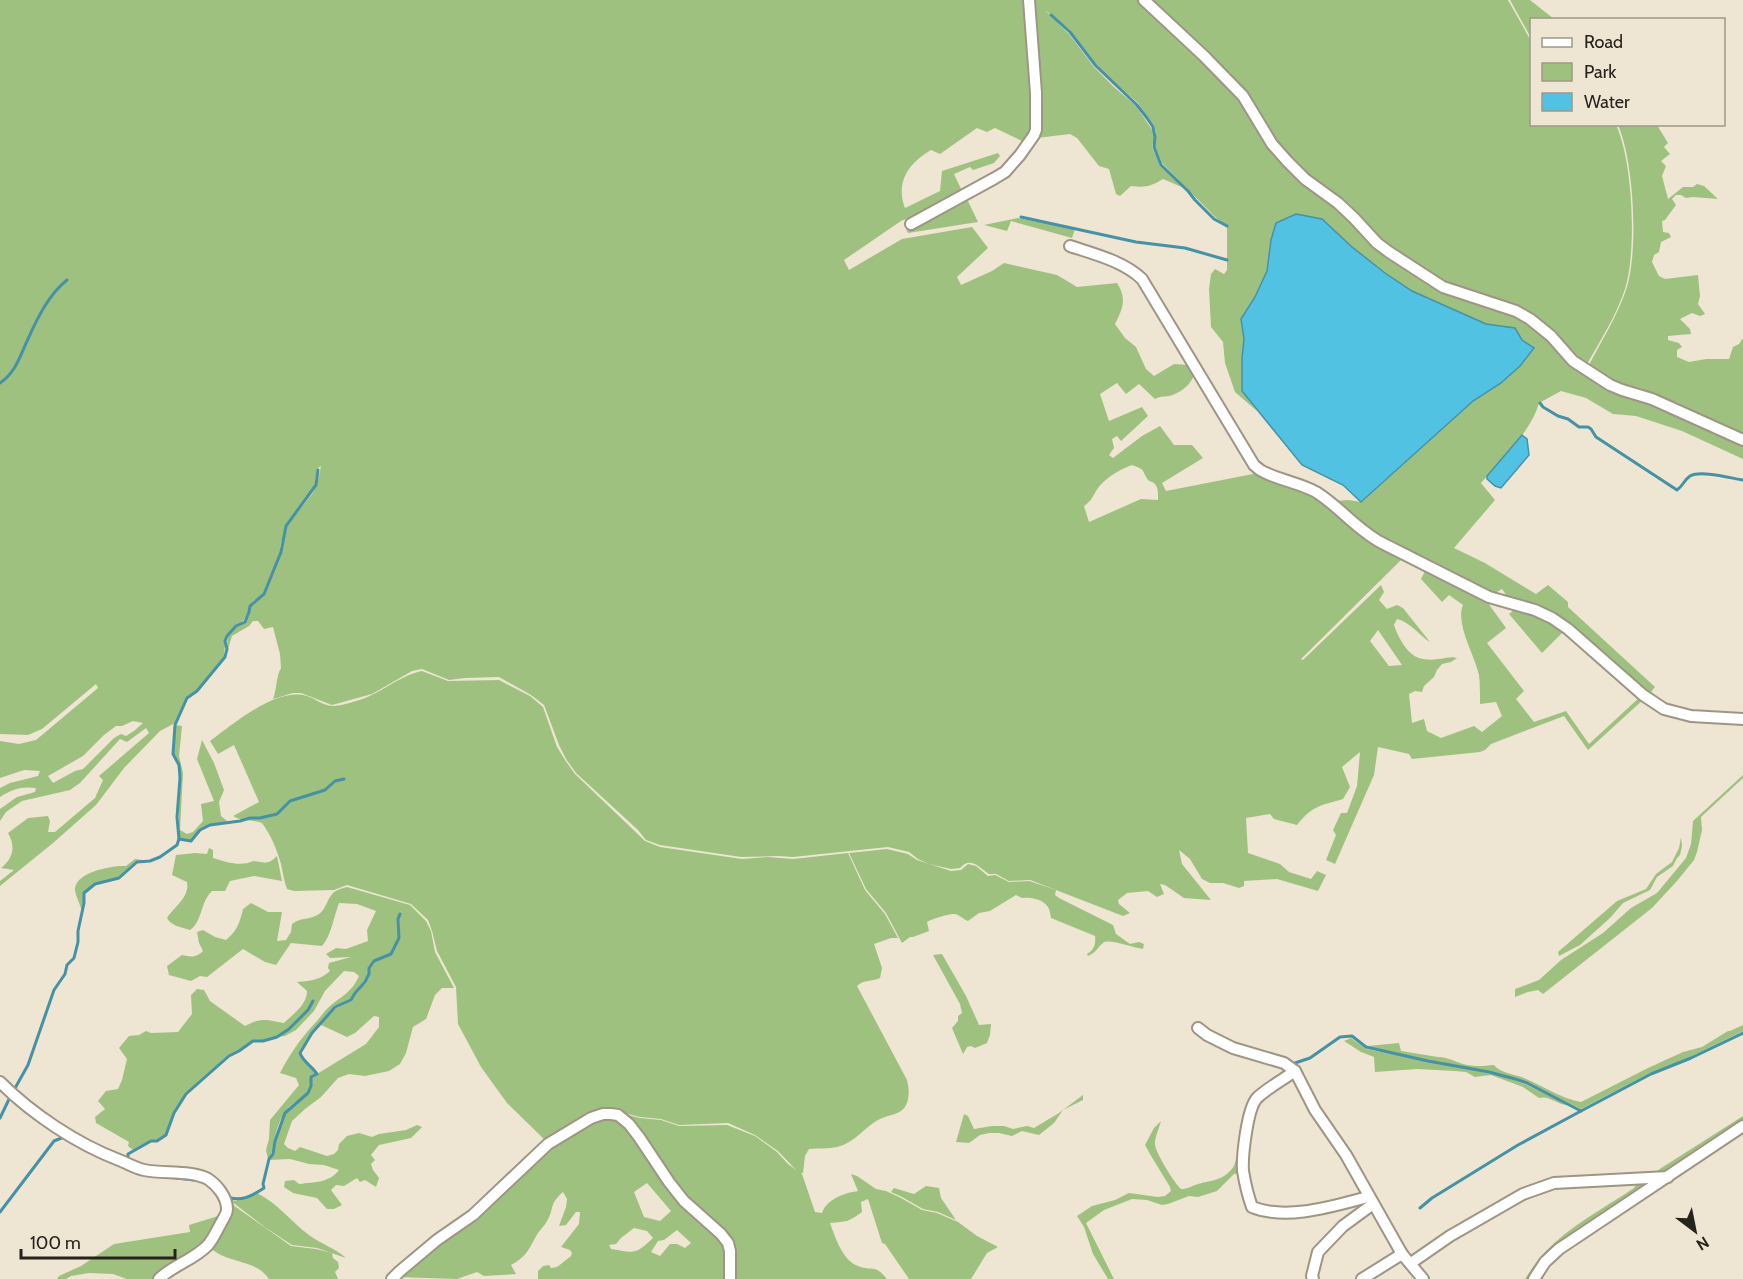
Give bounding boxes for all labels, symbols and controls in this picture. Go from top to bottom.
legend [1530,18,1725,126]
text: Road [1584,31,1623,53]
text: Park [1584,61,1617,83]
text: Water [1584,91,1630,113]
north arrow [1665,1201,1725,1261]
scale bar [21,1222,176,1260]
text: 100 m [30,1232,81,1254]
text: N [1693,1232,1713,1254]

